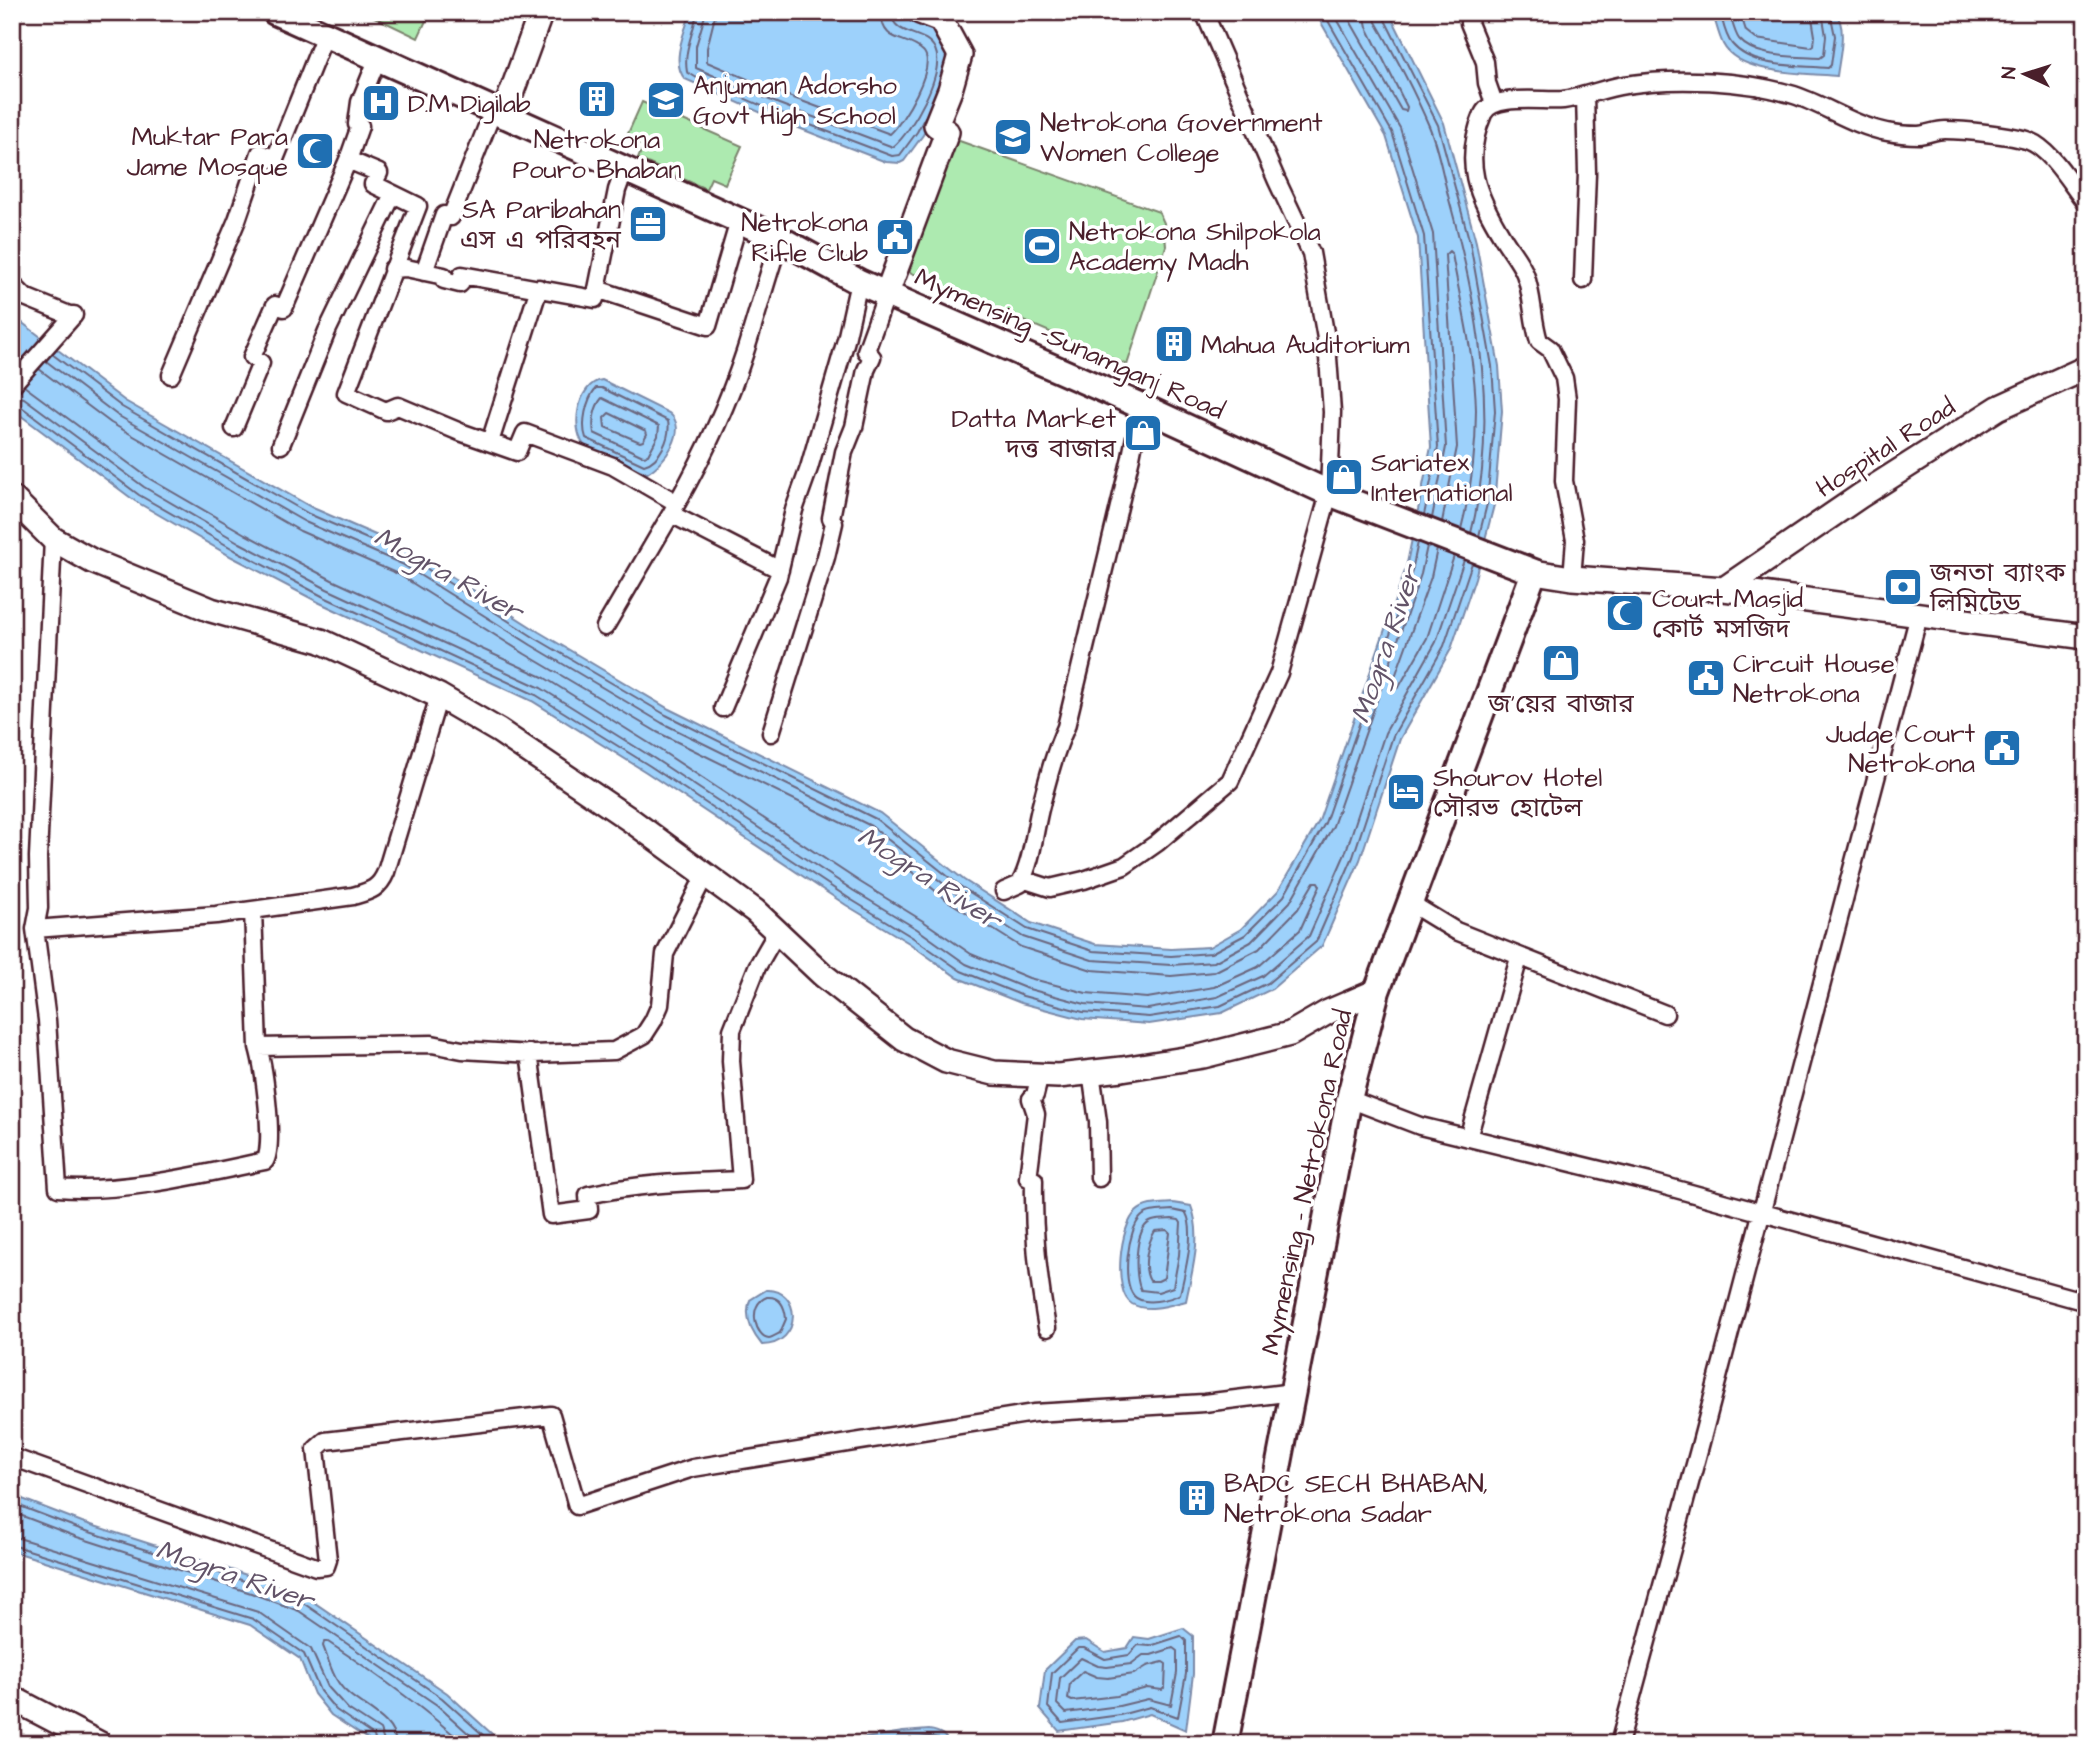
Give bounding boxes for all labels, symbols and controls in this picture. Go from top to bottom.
north arrow [1990,38,2060,108]
text: N [1996,66,2023,80]
place label: Anjuman Adorsho Govt High School [693,68,897,136]
building icon: Netrokona Pouro Bhaban [576,78,618,120]
school or university icon: Anjuman Adorsho Govt High School [645,79,687,121]
hospital icon: D.M Digilab [360,82,402,124]
place label: D.M Digilab [408,86,531,124]
place label: Netrokona Government Women College [1040,105,1323,173]
school or university icon: Netrokona Government Women College [992,116,1034,158]
place label: Muktar Para Jame Mosque [126,119,288,185]
place label: Netrokona Pouro Bhaban [512,122,682,188]
mosque icon: Muktar Para Jame Mosque [294,130,336,172]
place label: SA Paribahan এস এ পরিবহন [460,192,621,258]
office icon: SA Paribahan এস এ পরিবহন [627,203,669,245]
place label: Netrokona Rifle Club [741,205,868,271]
place label: Netrokona Shilpokola Academy Madh [1069,214,1321,282]
public building icon: Netrokona Rifle Club [874,216,916,258]
sports icon: Netrokona Shilpokola Academy Madh [1021,225,1063,267]
street label: Mymensing -Sunamganj Road [908,259,1230,430]
building icon: Mahua Auditorium [1153,323,1195,365]
place label: Mahua Auditorium [1201,327,1410,363]
street label: Hospital Road [1809,389,1962,506]
place label: Datta Market দত্ত বাজার [952,401,1117,467]
shop icon: Datta Market দত্ত বাজার [1122,412,1164,454]
place label: Sariatex International [1371,445,1512,511]
shop icon: Sariatex International [1323,456,1365,498]
water label: Mogra River [367,518,531,633]
place label: জনতা ব্যাংক লিমিটেড [1929,555,2067,621]
water label: Mogra River [1341,558,1433,728]
bank icon: জনতা ব্যাংক লিমিটেড [1882,566,1924,608]
place label: Court Masjid কোর্ট মসজিদ [1652,581,1803,647]
mosque icon: Court Masjid কোর্ট মসজিদ [1604,592,1646,634]
shop icon: জ'‌য়‌ের বাজার [1540,642,1582,684]
place label: Circuit House Netrokona [1733,646,1895,712]
public building icon: Circuit House Netrokona [1685,657,1727,699]
place label: জ'‌য়‌ের বাজার [1487,686,1634,722]
place label: Judge Court Netrokona [1826,716,1975,782]
public building icon: Judge Court Netrokona [1981,727,2023,769]
place label: Shourov Hotel সৌরভ হোটেল [1433,760,1602,826]
hotel icon: Shourov Hotel সৌরভ হোটেল [1385,771,1427,813]
water label: Mogra River [849,817,1011,941]
street label: Mymensing - Netrokona Road [1253,1006,1363,1359]
place label: BADC SECH BHABAN, Netrokona Sadar [1224,1466,1488,1532]
building icon: BADC SECH BHABAN, Netrokona Sadar [1176,1477,1218,1519]
water label: Mogra River [151,1530,321,1622]

